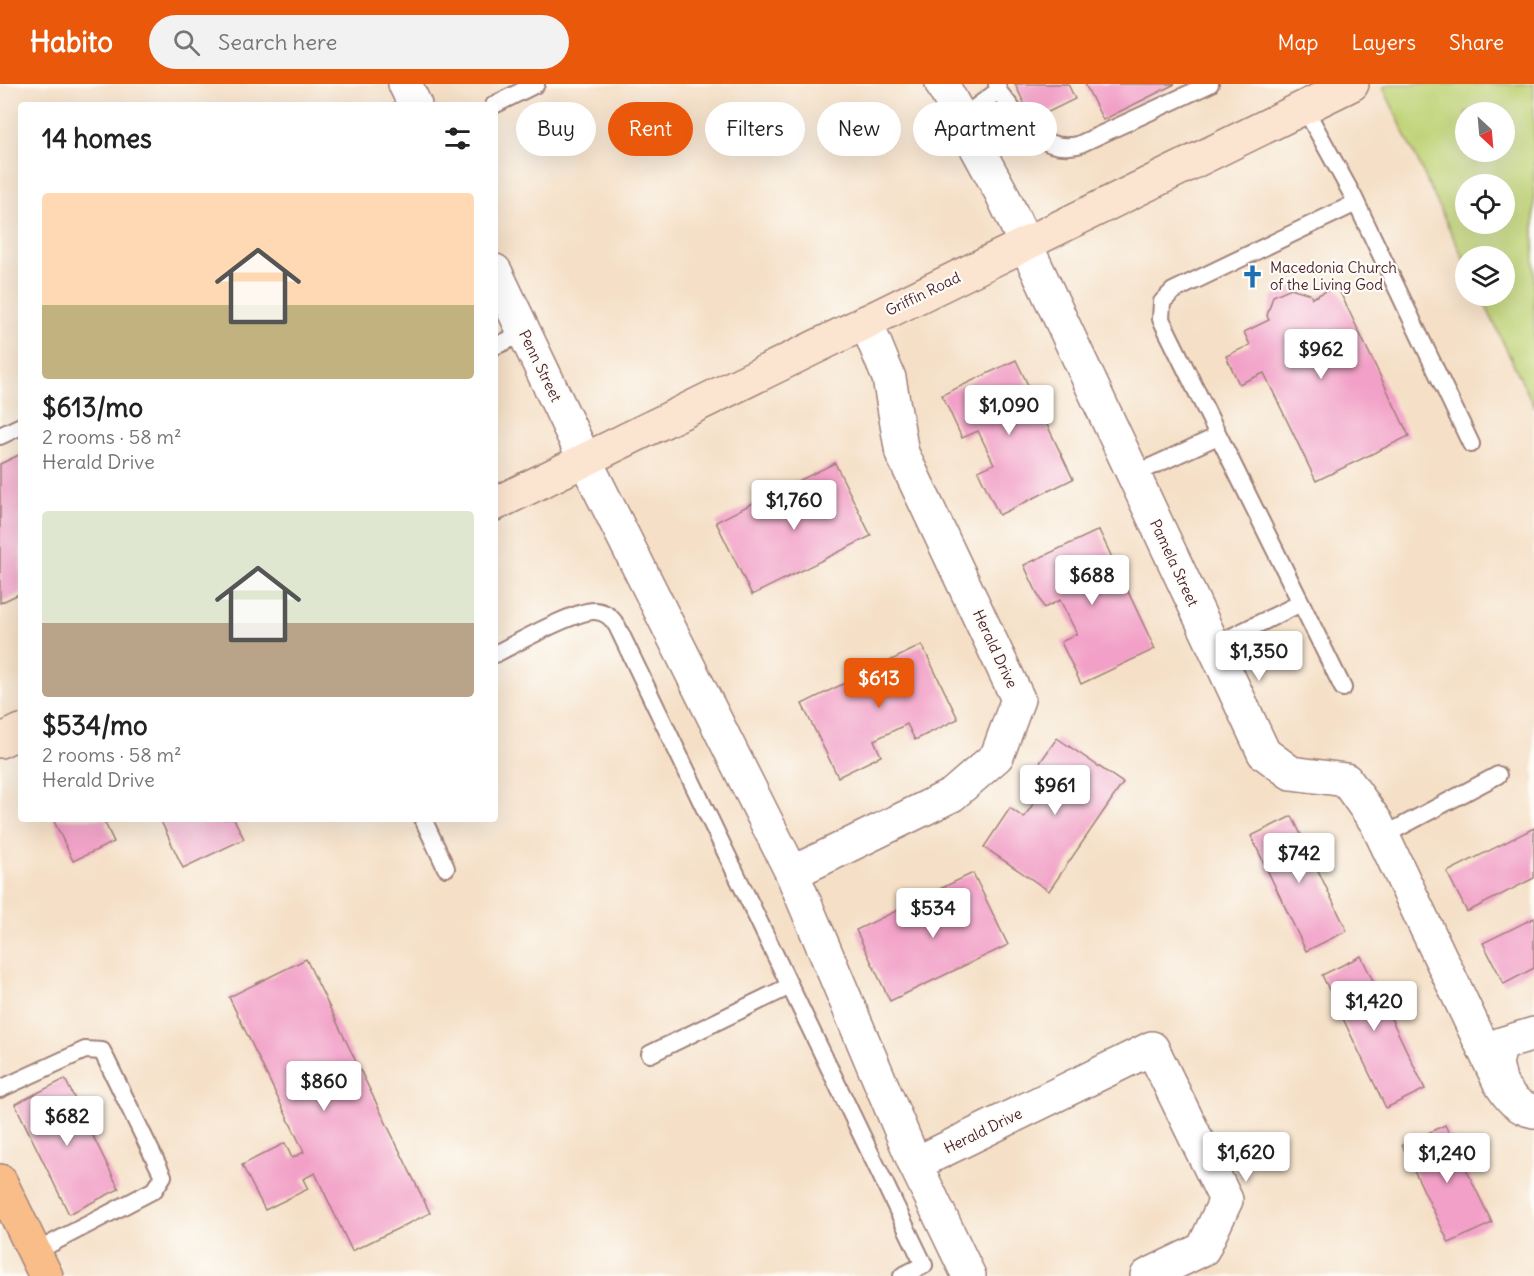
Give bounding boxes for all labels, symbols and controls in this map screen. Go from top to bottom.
search box [149,15,569,69]
text: Habito [30,24,113,60]
icon: search [170,26,203,59]
text: Search here [218,28,337,56]
text: Map [1278,29,1318,56]
text: Layers [1351,29,1416,56]
text: Share [1449,29,1504,56]
chip: Buy [516,102,596,156]
chip: Rent [608,102,693,156]
chip: Filters [705,102,805,156]
chip: New [817,102,901,156]
chip: Apartment [913,102,1057,156]
north arrow [1455,102,1515,162]
map controls [1455,102,1515,306]
text: 14 homes [42,122,152,155]
icon: filters [441,122,474,155]
button: locate [1455,174,1515,234]
icon: home [204,232,312,340]
button: layers [1455,246,1515,306]
place label: Macedonia Church of the Living God [1270,258,1397,294]
church icon: Macedonia Church of the Living God [1239,264,1265,290]
street label: Griffin Road [882,267,963,320]
street label: Penn Street [515,327,566,405]
pin: $962 [1285,329,1357,380]
text: $962 [1298,336,1344,361]
pin: $1,090 [960,385,1058,436]
text: $613/mo [42,391,143,424]
text: $1,090 [979,392,1039,417]
text: 2 rooms · 58 m² [42,424,182,449]
text: Herald Drive [42,449,155,474]
pin: $1,760 [745,480,843,531]
text: $1,760 [765,487,823,512]
street label: Pamela Street [1146,516,1203,609]
icon: home [204,550,312,658]
pin: $688 [1056,555,1128,606]
text: $688 [1069,562,1115,587]
street label: Herald Drive [969,606,1022,691]
pin: $1,350 [1210,631,1308,682]
text: $1,350 [1230,638,1288,663]
pin: $613 [843,658,915,709]
text: $613 [858,665,900,690]
text: $534/mo [42,709,148,742]
text: 2 rooms · 58 m² [42,742,182,767]
pin: $961 [1019,765,1091,816]
text: Herald Drive [42,767,155,792]
text: $961 [1034,772,1076,797]
pin: $742 [1263,833,1335,884]
text: $742 [1278,840,1320,865]
pin: $534 [897,888,969,939]
text: $534 [910,895,956,920]
pin: $1,420 [1325,981,1423,1032]
text: $1,420 [1345,988,1403,1013]
pin: $860 [288,1061,360,1112]
text: $860 [300,1068,348,1093]
pin: $682 [31,1096,103,1147]
text: $682 [44,1103,90,1128]
street label: Herald Drive [941,1103,1025,1158]
pin: $1,620 [1197,1132,1295,1183]
pin: $1,240 [1398,1133,1496,1184]
text: $1,620 [1217,1139,1275,1164]
text: $1,240 [1418,1140,1476,1165]

